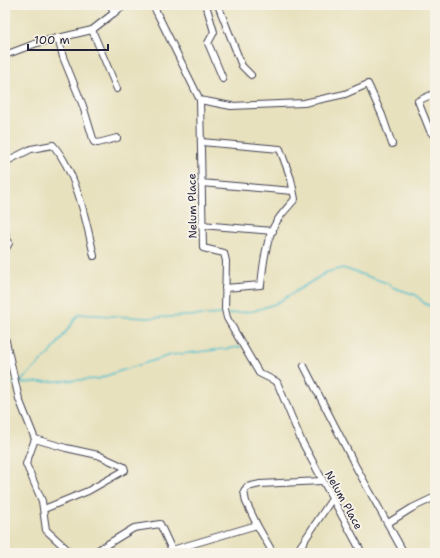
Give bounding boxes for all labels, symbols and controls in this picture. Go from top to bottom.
scale bar [28,26,108,52]
text: 100 m [34,32,70,48]
street label: Nelum Place [184,173,201,239]
street label: Nelum Place [321,468,366,532]

